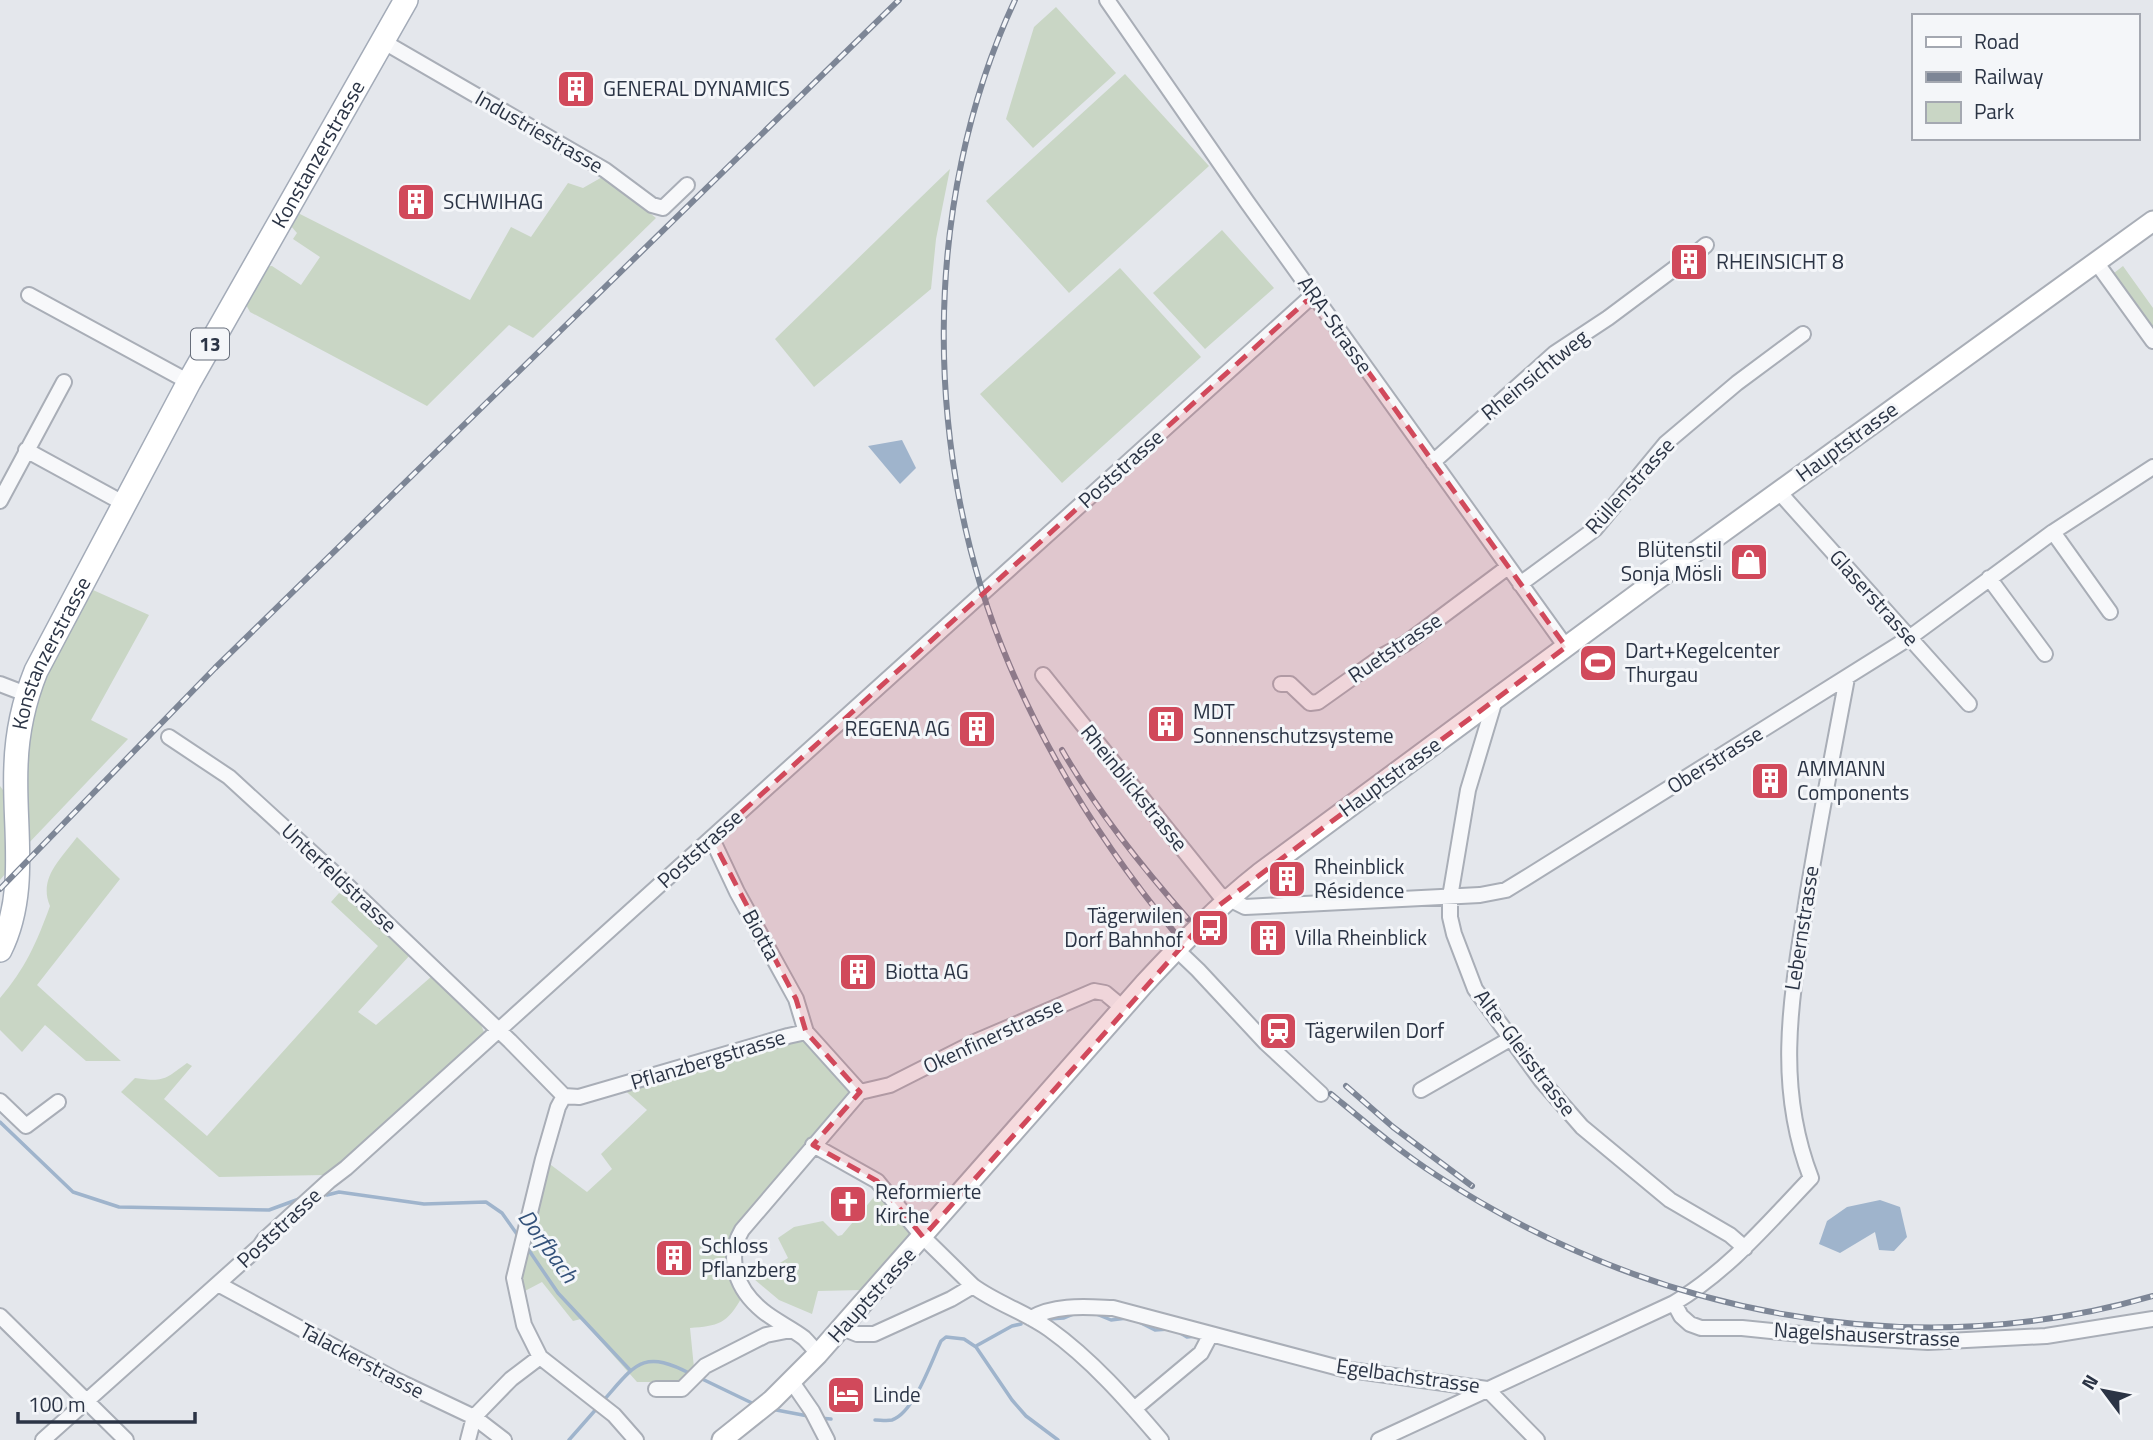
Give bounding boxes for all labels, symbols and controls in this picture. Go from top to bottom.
legend [1912,14,2139,140]
text: Road [1974,25,2019,57]
text: Railway [1974,60,2043,92]
building icon: GENERAL DYNAMICS [555,68,597,110]
place label: GENERAL DYNAMICS [603,72,790,104]
street label: Konstanzerstrasse [263,74,372,234]
street label: Industriestrasse [469,81,610,181]
text: Park [1974,95,2014,127]
building icon: SCHWIHAG [395,181,437,223]
place label: SCHWIHAG [443,185,543,217]
building icon: RHEINSICHT 8 [1668,241,1710,283]
place label: RHEINSICHT 8 [1716,245,1844,277]
street label: ARA-Strasse [1290,269,1381,380]
street label: Rheinsichtweg [1474,321,1595,428]
road number: 13 [191,328,229,360]
street label: Hauptstrasse [1789,393,1904,489]
street label: Poststrasse [1070,421,1170,515]
street label: Rüllenstrasse [1577,430,1682,541]
place label: Blütenstil Sonja Mösli [1621,533,1722,589]
shop icon: Blütenstil Sonja Mösli [1728,541,1770,583]
street label: Glaserstrasse [1822,542,1927,653]
street label: Konstanzerstrasse [3,571,98,732]
street label: Ruetstrasse [1341,604,1448,690]
place label: Dart+Kegelcenter Thurgau [1625,634,1780,690]
sports icon: Dart+Kegelcenter Thurgau [1577,642,1619,684]
place label: MDT Sonnenschutzsysteme [1193,695,1394,751]
building icon: MDT Sonnenschutzsysteme [1145,703,1187,745]
building icon: REGENA AG [956,708,998,750]
place label: REGENA AG [845,712,950,744]
street label: Rheinblickstrasse [1073,717,1196,858]
street label: Oberstrasse [1660,717,1769,801]
street label: Hauptstrasse [1332,728,1447,824]
place label: AMMANN Components [1797,752,1909,808]
building icon: AMMANN Components [1749,760,1791,802]
street label: Poststrasse [649,801,749,895]
street label: Unterfeldstrasse [275,815,405,940]
place label: Rheinblick Résidence [1314,850,1404,906]
building icon: Rheinblick Résidence [1266,858,1308,900]
street label: Lebernstrasse [1775,863,1827,992]
place label: Tägerwilen Dorf Bahnhof [1064,899,1183,955]
street label: Biotta [735,903,789,966]
bus stop icon: Tägerwilen Dorf Bahnhof [1189,907,1231,949]
building icon: Villa Rheinblick [1247,917,1289,959]
place label: Villa Rheinblick [1295,921,1427,953]
building icon: Biotta AG [837,951,879,993]
place label: Biotta AG [885,955,969,987]
street label: Alte-Gleisstrasse [1467,982,1584,1123]
street label: Okenfinerstrasse [917,989,1068,1082]
station icon: Tägerwilen Dorf [1257,1010,1299,1052]
place label: Tägerwilen Dorf [1305,1014,1444,1046]
street label: Pflanzbergstrasse [626,1020,789,1098]
place label: Reformierte Kirche [875,1175,981,1231]
street label: Poststrasse [229,1180,328,1275]
church icon: Reformierte Kirche [827,1183,869,1225]
water label: Dorfbach [510,1202,587,1290]
place label: Schloss Pflanzberg [701,1229,796,1285]
building icon: Schloss Pflanzberg [653,1237,695,1279]
street label: Hauptstrasse [819,1239,923,1349]
street label: Nagelshauserstrasse [1773,1313,1961,1355]
street label: Talackerstrasse [294,1314,430,1406]
street label: Egelbachstrasse [1334,1349,1482,1401]
north arrow [2069,1356,2139,1426]
text: N [2073,1368,2105,1395]
hotel icon: Linde [825,1374,867,1416]
place label: Linde [873,1378,921,1410]
scale bar [18,1380,194,1424]
text: 100 m [28,1388,85,1420]

